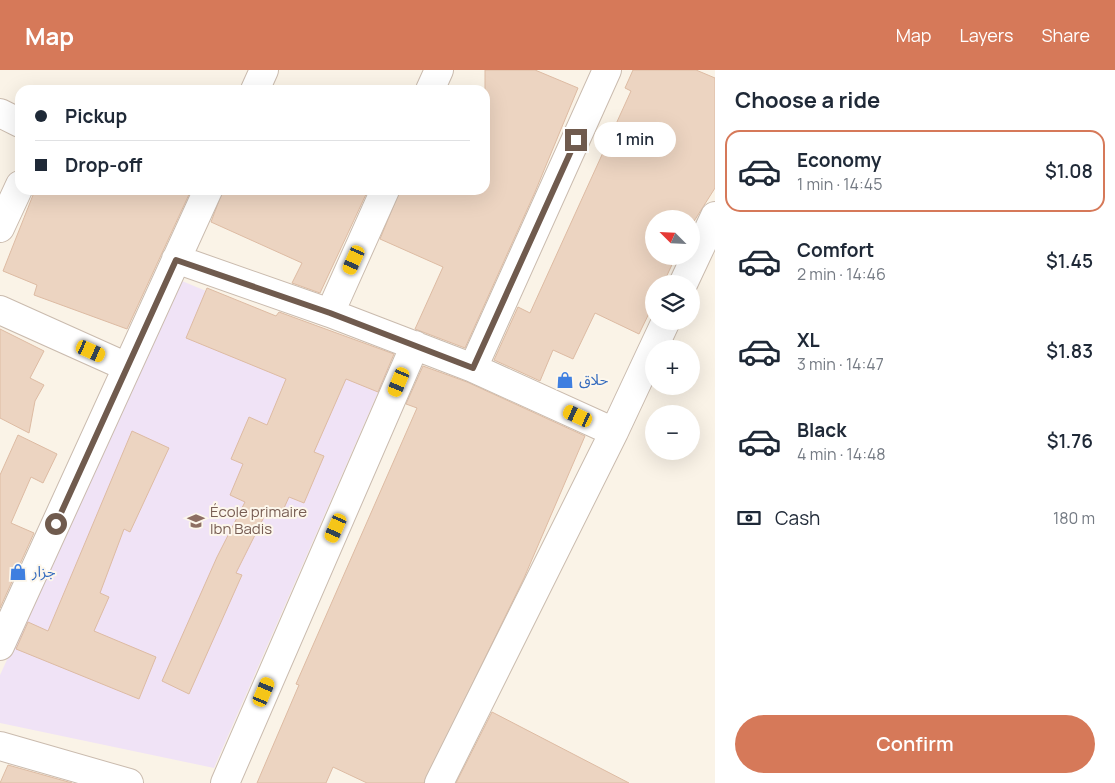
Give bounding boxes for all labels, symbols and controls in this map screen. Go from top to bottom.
text: Map [25,19,74,52]
text: Map [896,23,931,47]
text: Layers [959,23,1013,47]
text: Share [1041,23,1090,47]
text: Choose a ride [735,85,880,115]
text: Pickup [65,103,127,129]
callout: 1 min [594,122,676,158]
text: 1 min [616,128,654,150]
route end [565,129,587,151]
text: Economy [797,147,881,173]
icon: car [737,149,782,194]
text: Drop-off [65,152,142,178]
text: $1.08 [1045,158,1093,184]
text: 1 min · 14:45 [797,173,882,195]
north arrow [645,210,700,265]
map controls [645,210,700,460]
text: Comfort [797,237,874,263]
icon: car [737,239,782,284]
car [341,243,366,277]
text: $1.45 [1046,248,1093,274]
text: 2 min · 14:46 [797,263,886,285]
button: layers [645,275,700,330]
text: XL [797,327,820,353]
icon: car [737,329,782,374]
car [74,338,107,364]
text: $1.83 [1046,338,1093,364]
button: + [645,340,700,395]
text: 3 min · 14:47 [797,353,884,375]
car [386,365,411,399]
place label: حلاق [579,369,609,390]
shop icon: حلاق [555,370,575,390]
car [561,403,594,429]
button: − [645,405,700,460]
text: Black [797,417,846,443]
icon: car [737,419,782,464]
text: $1.76 [1047,428,1093,454]
text: 4 min · 14:48 [797,443,886,465]
place label: École primaire Ibn Badis [210,501,307,539]
icon: cash [735,504,763,532]
text: Cash [775,505,820,531]
text: 180 m [1053,507,1095,529]
school or university icon: École primaire Ibn Badis [186,511,206,531]
car [323,511,348,545]
route start [45,513,67,535]
place label: جزار [31,561,56,582]
shop icon: جزار [8,562,28,582]
car [251,675,276,709]
button: Confirm [735,715,1095,773]

